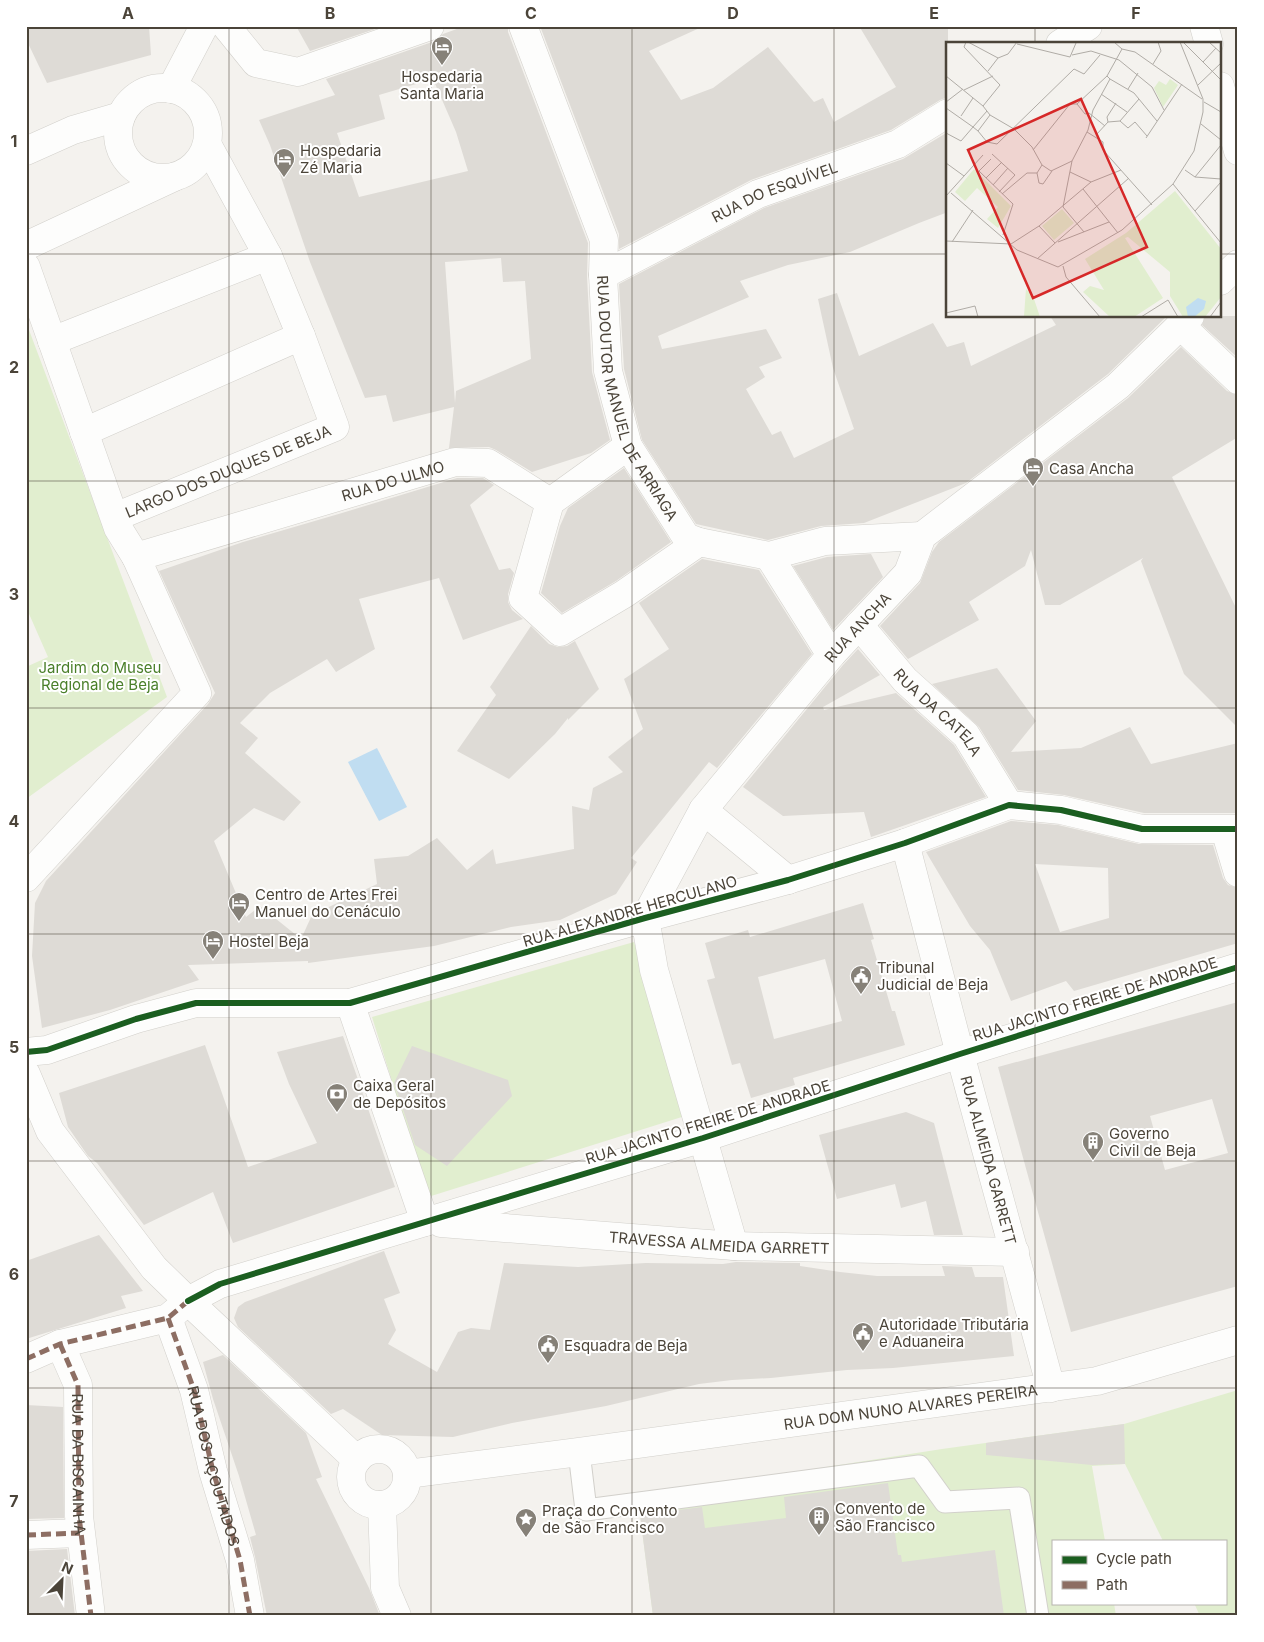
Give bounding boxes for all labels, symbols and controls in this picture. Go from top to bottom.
text: A [122,3,134,23]
text: B [325,3,335,23]
text: C [525,3,537,23]
text: D [727,3,739,23]
text: E [929,3,939,23]
text: F [1131,3,1141,23]
hotel icon: Hospedaria Santa Maria [430,35,454,66]
inset map [946,42,1222,318]
place label: Hospedaria Santa Maria [400,67,484,103]
text: 1 [11,131,17,151]
place label: Hospedaria Zé Maria [300,141,382,177]
hotel icon: Hospedaria Zé Maria [272,147,296,178]
street label: RUA DO ESQUÍVEL [708,157,840,226]
street label: RUA DOUTOR MANUEL DE ARRIAGA [594,275,683,524]
text: 2 [9,357,19,377]
street label: LARGO DOS DUQUES DE BEJA [122,420,334,521]
street label: RUA DO ULMO [339,456,447,505]
hotel icon: Casa Ancha [1021,456,1045,487]
place label: Casa Ancha [1049,459,1134,478]
text: 3 [9,584,19,604]
street label: RUA ANCHA [820,588,895,666]
park label: Jardim do Museu Regional de Beja [39,658,161,694]
street label: RUA DA CATELA [890,664,986,759]
text: 4 [9,811,20,831]
street label: RUA ALEXANDRE HERCULANO [521,871,739,951]
place label: Centro de Artes Frei Manuel do Cenáculo [255,885,401,921]
hotel icon: Centro de Artes Frei Manuel do Cenáculo [227,891,251,922]
hotel icon: Hostel Beja [201,929,225,960]
place label: Hostel Beja [229,932,309,951]
street label: RUA JACINTO FREIRE DE ANDRADE [970,953,1220,1045]
place label: Tribunal Judicial de Beja [877,958,989,994]
public building icon: Tribunal Judicial de Beja [849,964,873,995]
text: 5 [9,1037,19,1057]
street label: RUA ALMEIDA GARRETT [957,1073,1021,1247]
place label: Caixa Geral de Depósitos [353,1076,446,1112]
street label: RUA JACINTO FREIRE DE ANDRADE [583,1076,833,1168]
bank icon: Caixa Geral de Depósitos [325,1082,349,1113]
place label: Governo Civil de Beja [1109,1124,1196,1160]
building icon: Governo Civil de Beja [1081,1130,1105,1161]
street label: TRAVESSA ALMEIDA GARRETT [608,1227,830,1258]
text: 6 [9,1264,19,1284]
place label: Autoridade Tributária e Aduaneira [879,1315,1029,1351]
public building icon: Autoridade Tributária e Aduaneira [851,1321,875,1352]
public building icon: Esquadra de Beja [536,1333,560,1364]
place label: Esquadra de Beja [564,1336,688,1355]
street label: RUA DOM NUNO ALVARES PEREIRA [782,1380,1039,1433]
street label: RUA DOS AÇOUTADOS [184,1384,245,1548]
street label: RUA DA BISCAINHA [69,1393,91,1536]
text: 7 [9,1491,19,1511]
place label: Convento de São Francisco [835,1499,935,1535]
place label: Praça do Convento de São Francisco [542,1501,678,1537]
building icon: Convento de São Francisco [807,1505,831,1536]
place icon: Praça do Convento de São Francisco [514,1507,538,1538]
legend [1052,1540,1226,1604]
text: Cycle path [1096,1549,1172,1568]
north arrow [38,1554,88,1604]
text: N [59,1558,76,1578]
text: Path [1096,1575,1128,1594]

